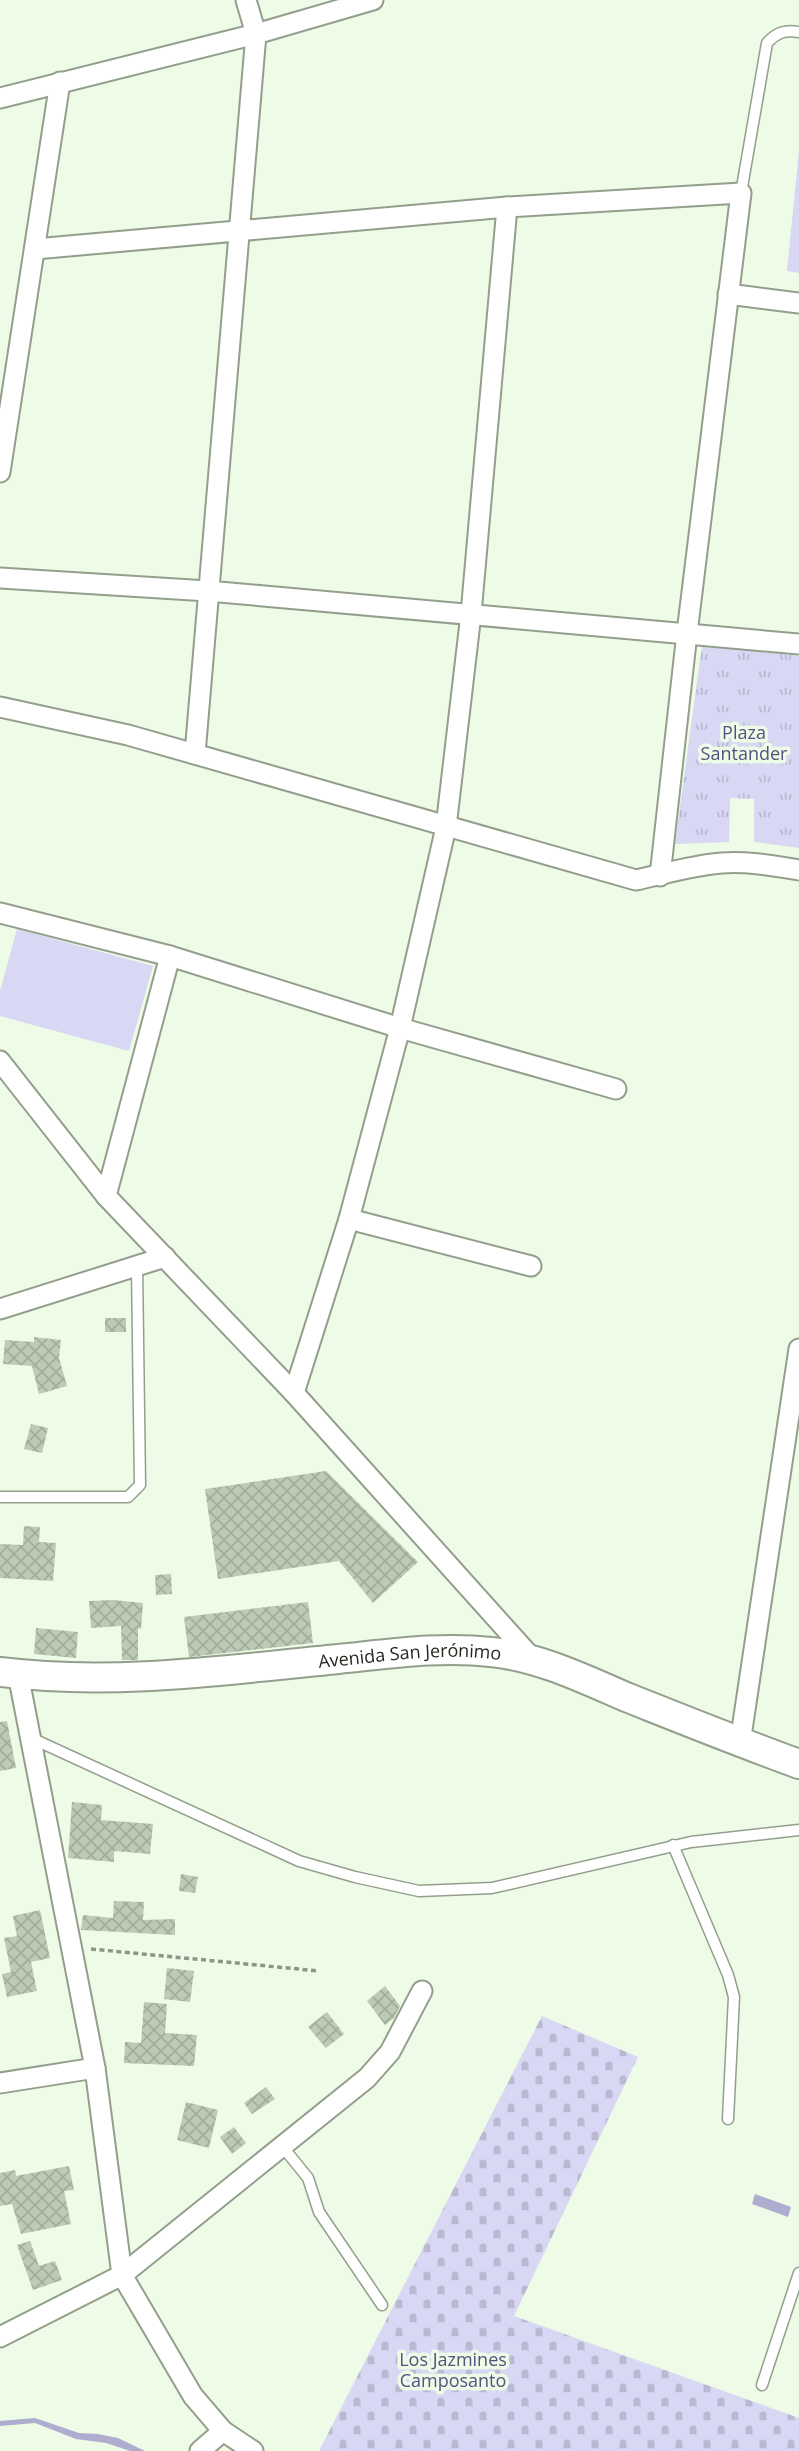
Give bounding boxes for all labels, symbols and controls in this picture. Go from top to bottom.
park label: Plaza Santander [701,720,788,765]
street label: Avenida San Jerónimo [317,1638,503,1673]
park label: Los Jazmines Camposanto [399,2347,507,2392]

